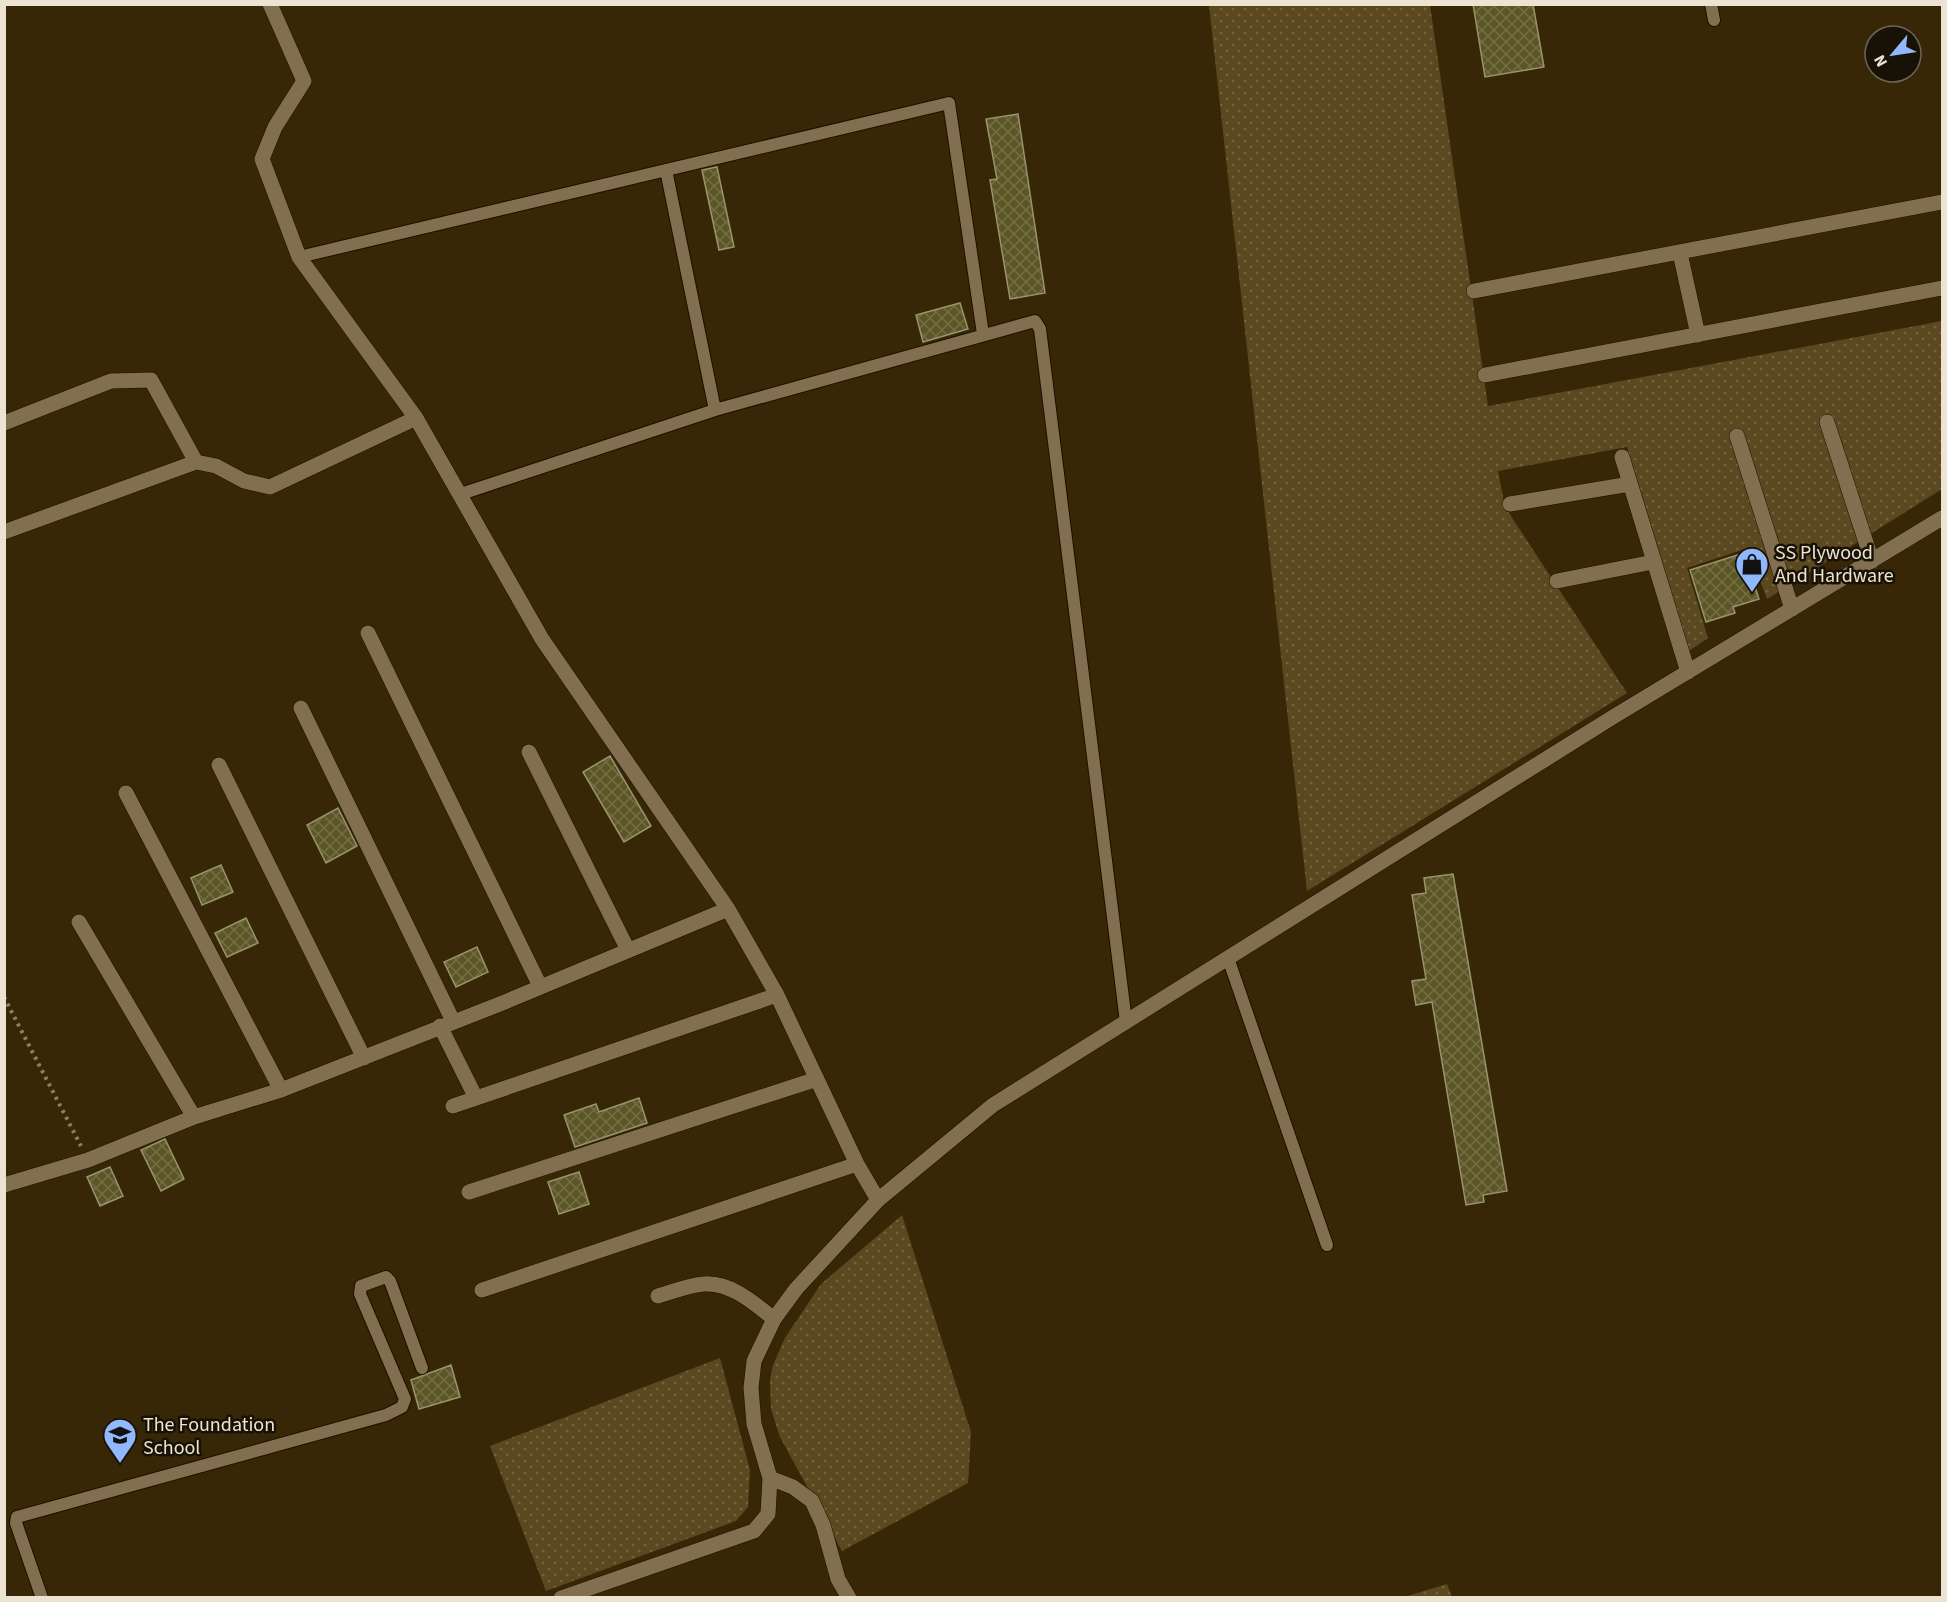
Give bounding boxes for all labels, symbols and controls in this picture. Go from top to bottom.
north arrow [1863,24,1923,84]
text: N [1869,51,1893,71]
place label: SS Plywood And Hardware [1775,539,1894,590]
shop icon: SS Plywood And Hardware [1734,546,1770,593]
place label: The Foundation School [143,1411,275,1462]
school or university icon: The Foundation School [102,1417,138,1464]

